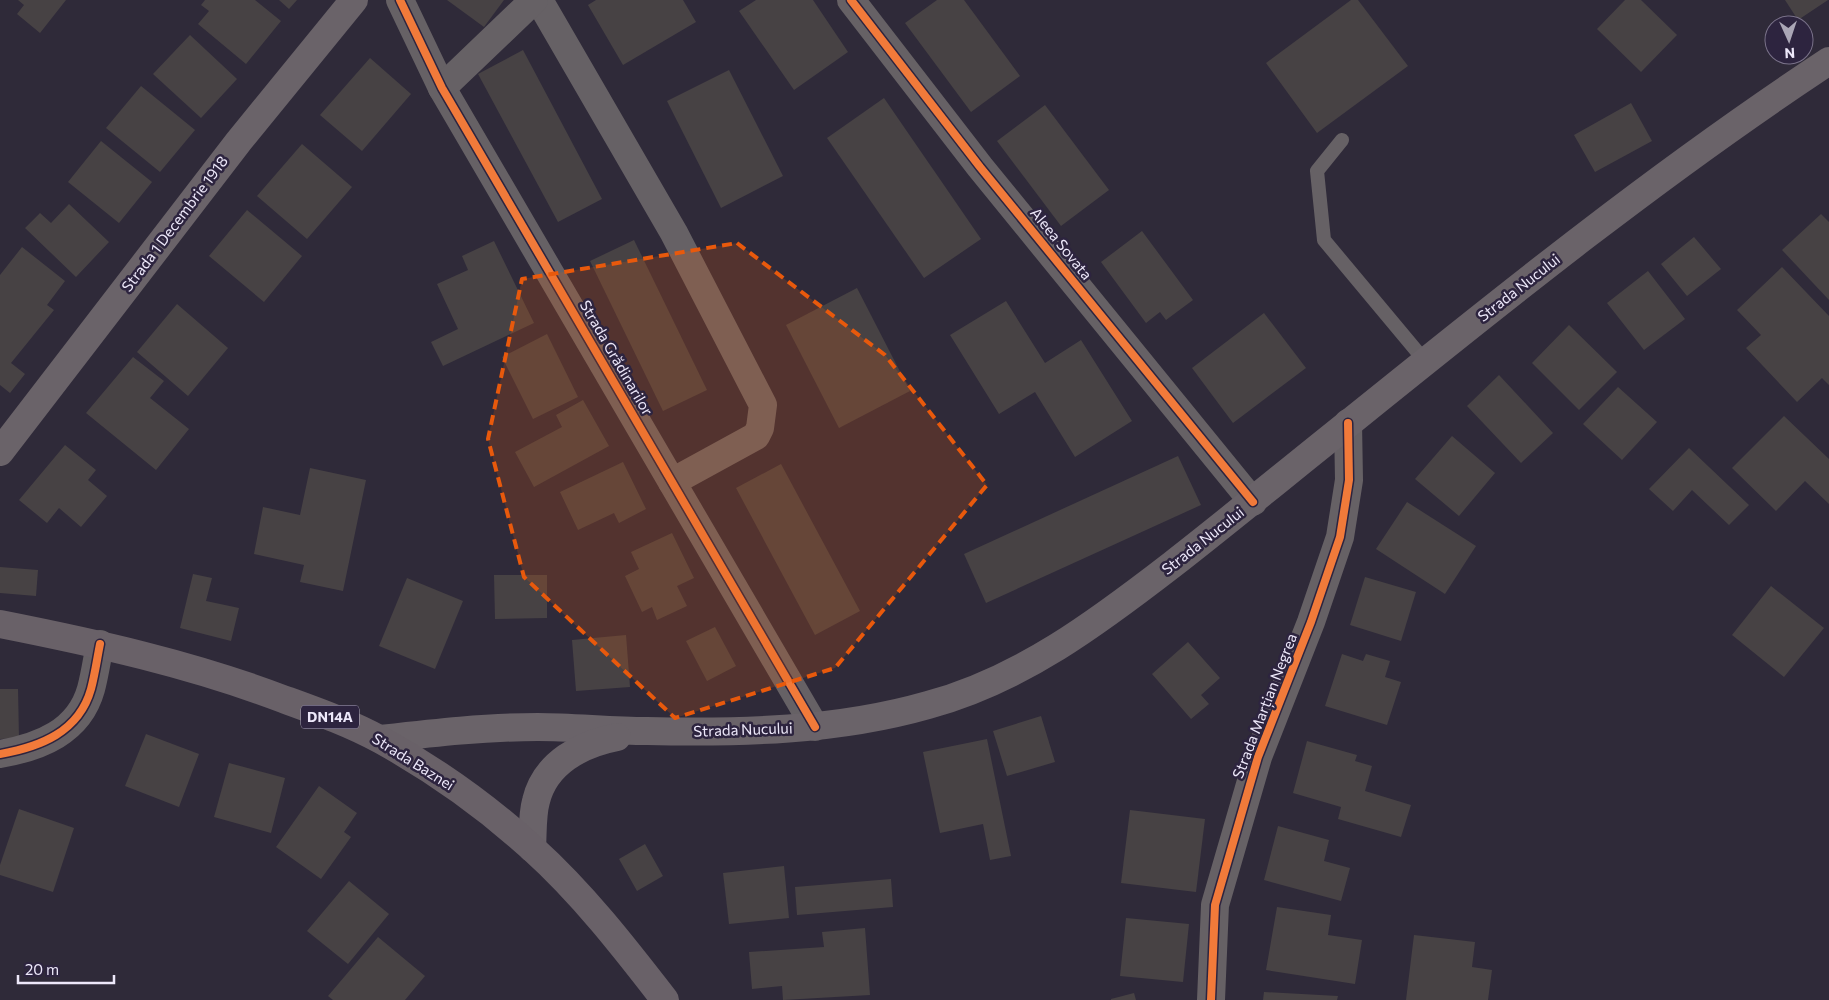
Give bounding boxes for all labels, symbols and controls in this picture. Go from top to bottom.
north arrow [1764,15,1814,65]
text: N [1784,45,1795,62]
street label: Strada 1 Decembrie 1918 [117,152,231,295]
street label: Aleea Sovata [1027,204,1096,283]
street label: Strada Nucului [1474,250,1563,325]
street label: Strada Grădinarilor [577,297,657,418]
street label: Strada Nucului [1158,503,1247,578]
street label: Strada Marțian Negrea [1228,630,1302,782]
road number: DN14A [301,706,359,729]
street label: Strada Nucului [693,718,793,740]
street label: Strada Baznei [369,729,458,793]
scale bar [18,952,114,984]
text: 20 m [25,960,59,978]

